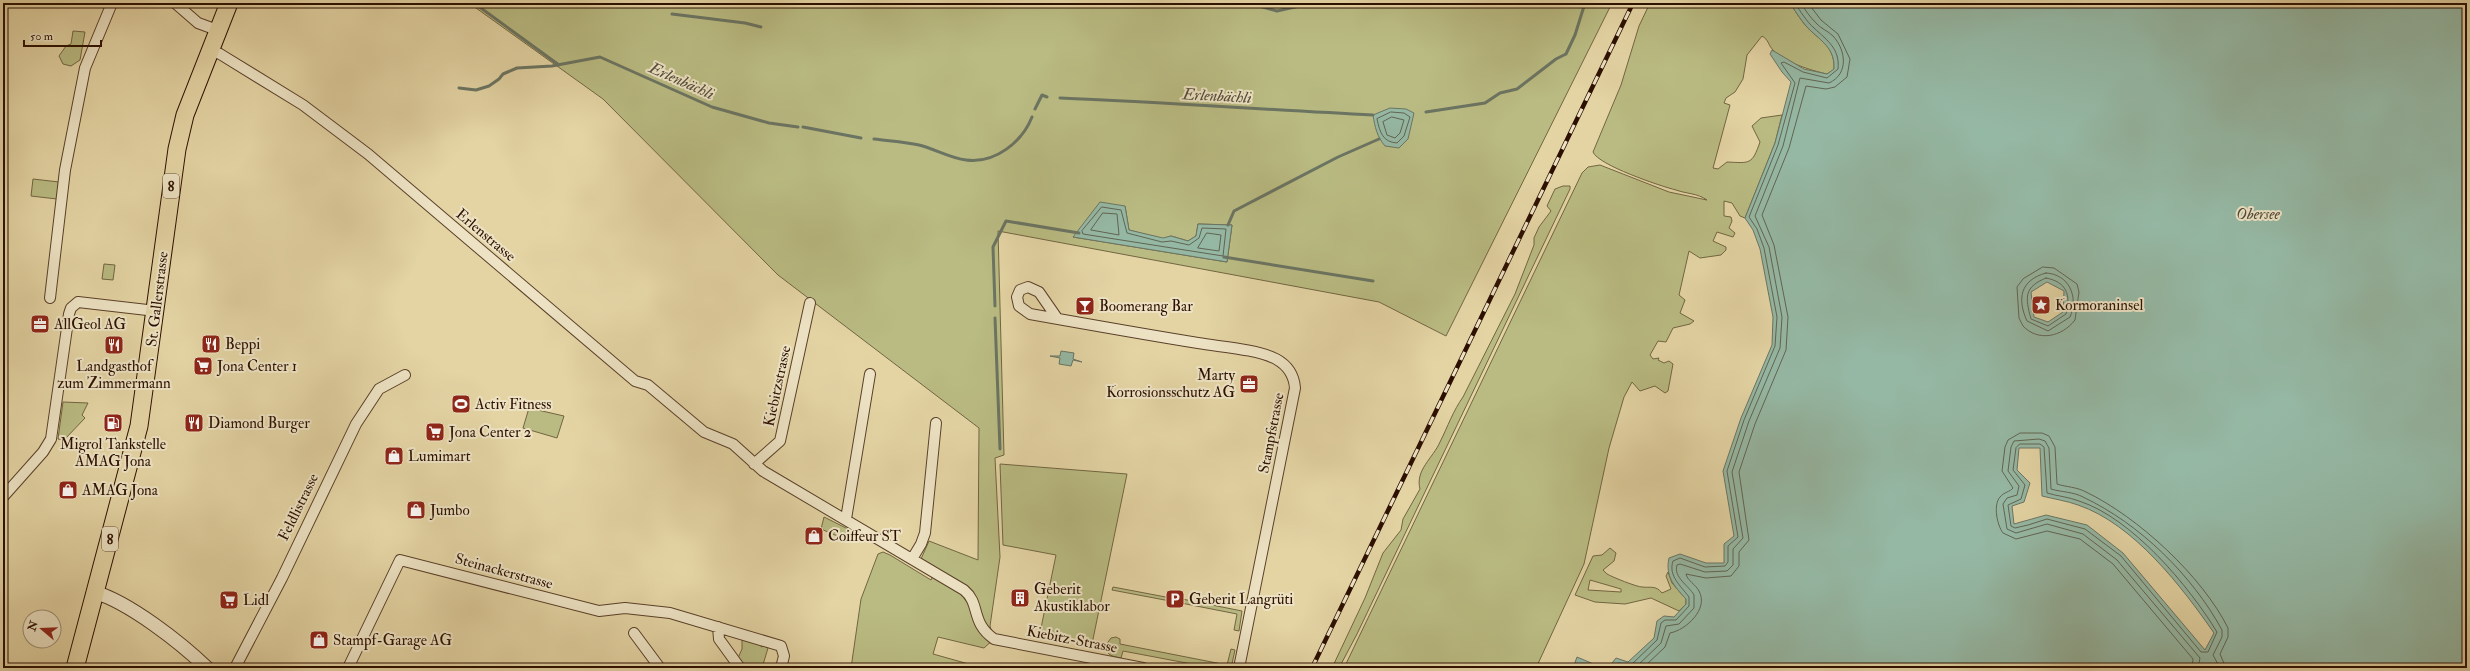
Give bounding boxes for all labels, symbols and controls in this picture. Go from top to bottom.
scale bar [24,22,101,48]
text: 50 m [30,29,54,44]
water label: Erlenbächli [645,57,718,104]
water label: Erlenbächli [1181,84,1253,108]
road number: 8 [163,174,179,198]
water label: Obersee [2236,204,2281,224]
street label: Erlenstrasse [452,205,520,266]
street label: St. Gallerstrasse [142,250,173,348]
place icon: Kormoraninsel [2030,294,2052,316]
bar icon: Boomerang Bar [1074,295,1096,317]
place label: Kormoraninsel [2055,296,2143,315]
place label: Boomerang Bar [1099,297,1193,316]
office icon: AllGeol AG [29,313,51,335]
place label: AllGeol AG [53,315,127,334]
restaurant icon: Beppi [200,333,222,355]
restaurant icon: Landgasthof zum Zimmermann [103,334,125,356]
place label: Beppi [225,335,260,355]
street label: Kiebitzstrasse [760,344,795,428]
supermarket icon: Jona Center 1 [192,355,214,377]
place label: Landgasthof zum Zimmermann [57,357,171,393]
place label: Jona Center 1 [216,357,297,377]
place label: Marty Korrosionsschutz AG [1106,366,1235,402]
office icon: Marty Korrosionsschutz AG [1238,373,1260,395]
street label: Stampfstrasse [1254,391,1290,475]
sports icon: Activ Fitness [450,393,472,415]
place label: Activ Fitness [474,395,551,414]
fuel station icon: Migrol Tankstelle AMAG Jona [102,412,124,434]
restaurant icon: Diamond Burger [183,412,205,434]
place label: Diamond Burger [208,414,310,433]
supermarket icon: Jona Center 2 [424,421,446,443]
place label: Jona Center 2 [448,423,532,443]
place label: Migrol Tankstelle AMAG Jona [60,435,166,472]
shop icon: Lumimart [383,445,405,467]
place label: Lumimart [408,447,471,466]
street label: Feldlistrasse [274,470,323,544]
shop icon: AMAG Jona [57,479,79,501]
place label: AMAG Jona [81,481,159,501]
shop icon: Jumbo [405,499,427,521]
place label: Jumbo [429,501,470,521]
shop icon: Coiffeur ST [803,525,825,547]
road number: 8 [102,527,118,551]
place label: Coiffeur ST [828,527,901,546]
street label: Steinackerstrasse [453,549,555,594]
place label: Geberit Akustiklabor [1033,580,1110,616]
building icon: Geberit Akustiklabor [1009,587,1031,609]
parking icon: Geberit Langrüti [1164,588,1186,610]
supermarket icon: Lidl [218,589,240,611]
place label: Geberit Langrüti [1189,590,1293,609]
place label: Lidl [243,591,269,610]
north arrow [22,609,62,649]
text: N [25,618,41,634]
street label: Kiebitz-Strasse [1025,621,1119,658]
shop icon: Stampf-Garage AG [308,629,330,651]
place label: Stampf-Garage AG [333,631,452,651]

